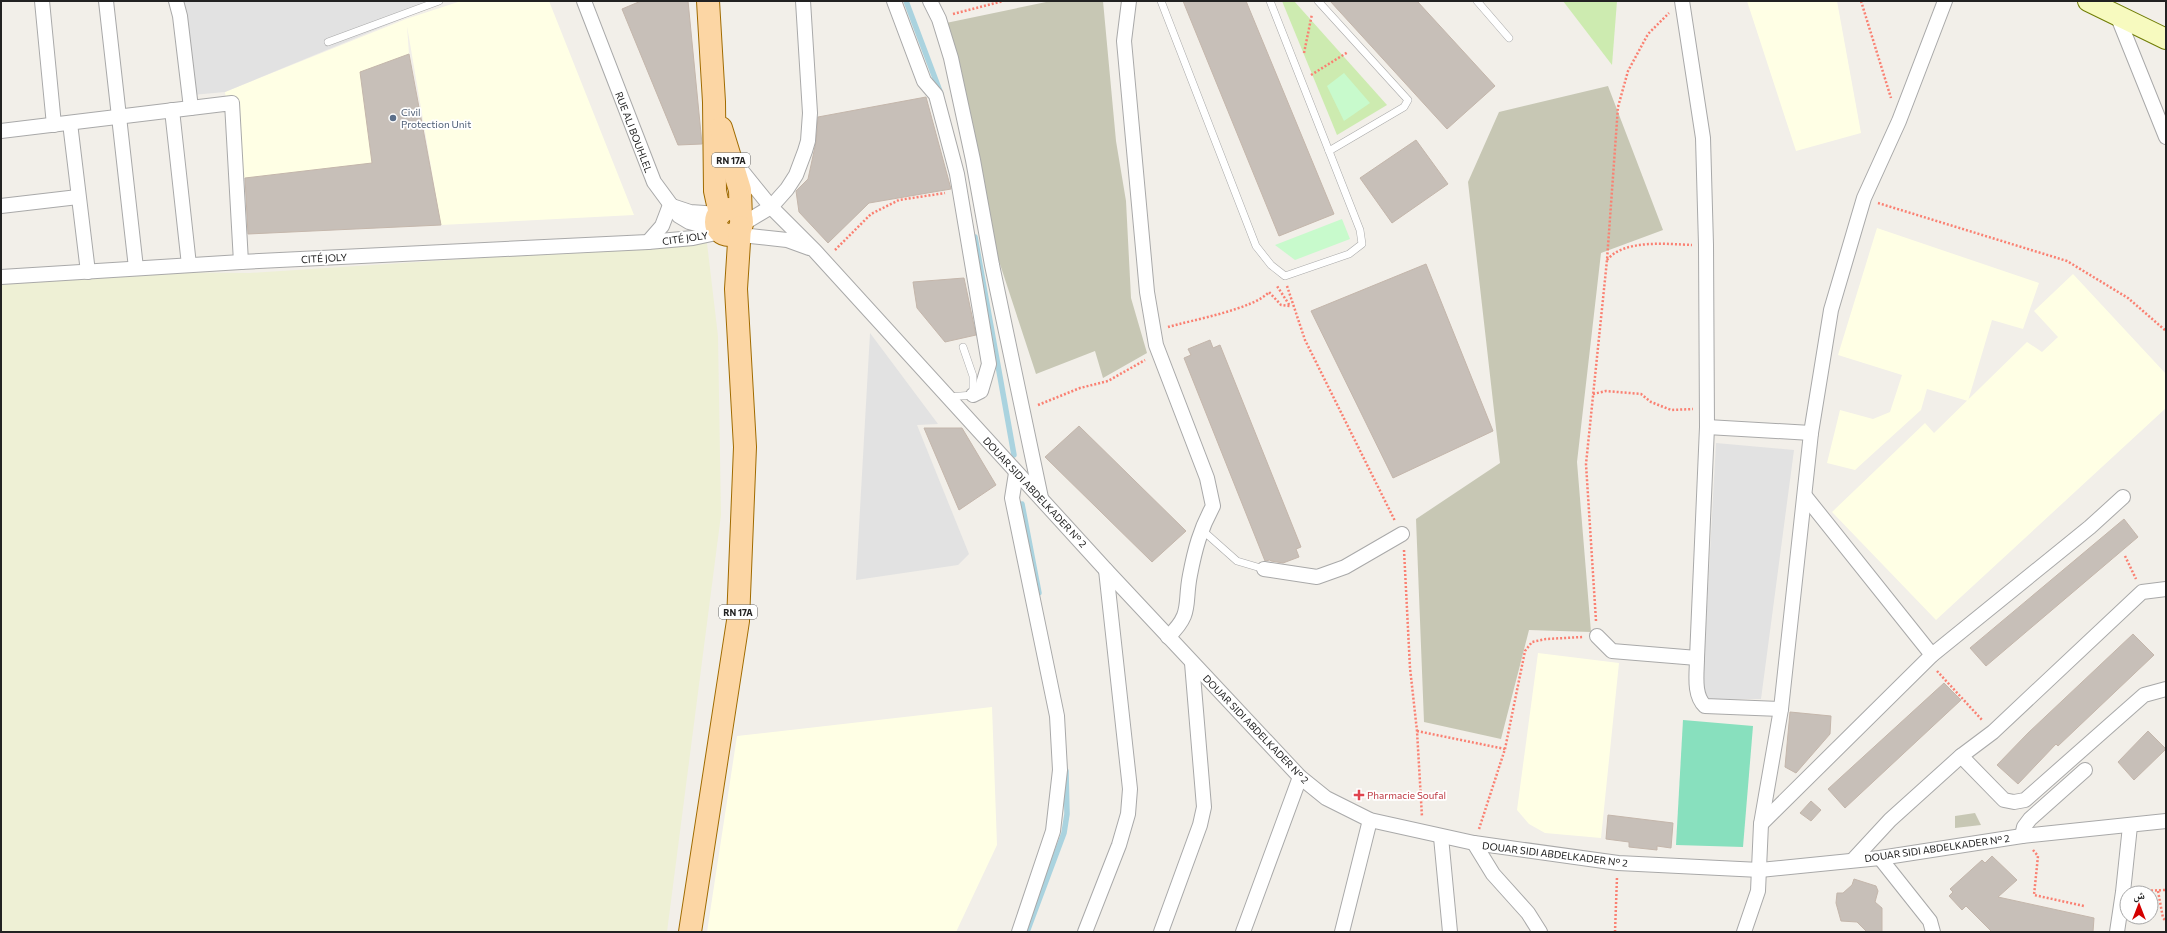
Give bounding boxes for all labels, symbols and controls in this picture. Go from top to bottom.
street label: RUE ALI BOUHLEL [613,90,655,174]
place label: Civil Protection Unit [401,106,471,130]
marker: Civil Protection Unit [388,113,398,123]
road number: RN 17A [712,153,750,167]
street label: CITÉ JOLY [661,229,709,247]
street label: CITÉ JOLY [301,251,348,265]
street label: DOUAR SIDI ABDELKADER N° 2 [981,434,1090,550]
road number: RN 17A [719,605,757,619]
street label: DOUAR SIDI ABDELKADER N° 2 [1201,672,1312,786]
place label: Pharmacie Soufal [1367,789,1446,801]
marker: Pharmacie Soufal [1354,790,1364,800]
street label: DOUAR SIDI ABDELKADER N° 2 [1864,832,2011,864]
street label: DOUAR SIDI ABDELKADER N° 2 [1482,839,1629,869]
north arrow [2119,885,2159,925]
text: ش [2133,888,2145,903]

